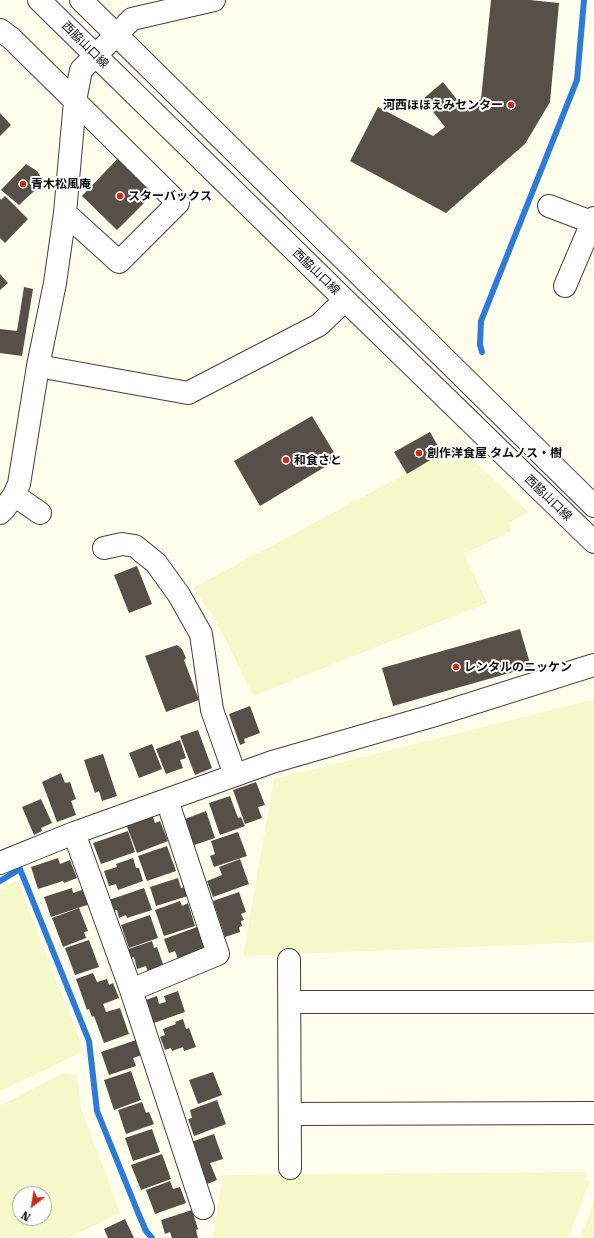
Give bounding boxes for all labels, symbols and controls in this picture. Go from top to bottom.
street label: 西脇山口線 [59,19,111,71]
place label: 河西ほほえみセンター [383,98,503,112]
marker: 河西ほほえみセンター [506,100,516,110]
place label: 青木松風庵 [31,177,91,191]
marker: 青木松風庵 [18,179,28,189]
place label: スターバックス [128,189,212,203]
marker: スターバックス [115,191,125,201]
street label: 西脇山口線 [289,246,343,298]
place label: 創作洋食屋 タムノス・樹 [427,446,562,460]
marker: 創作洋食屋 タムノス・樹 [414,448,424,458]
place label: 和食さと [294,453,342,467]
marker: 和食さと [281,455,291,465]
street label: 西脇山口線 [521,472,575,524]
place label: レンタルのニッケン [464,660,572,674]
marker: レンタルのニッケン [451,662,461,672]
north arrow [12,1186,52,1226]
text: N [19,1208,33,1224]

